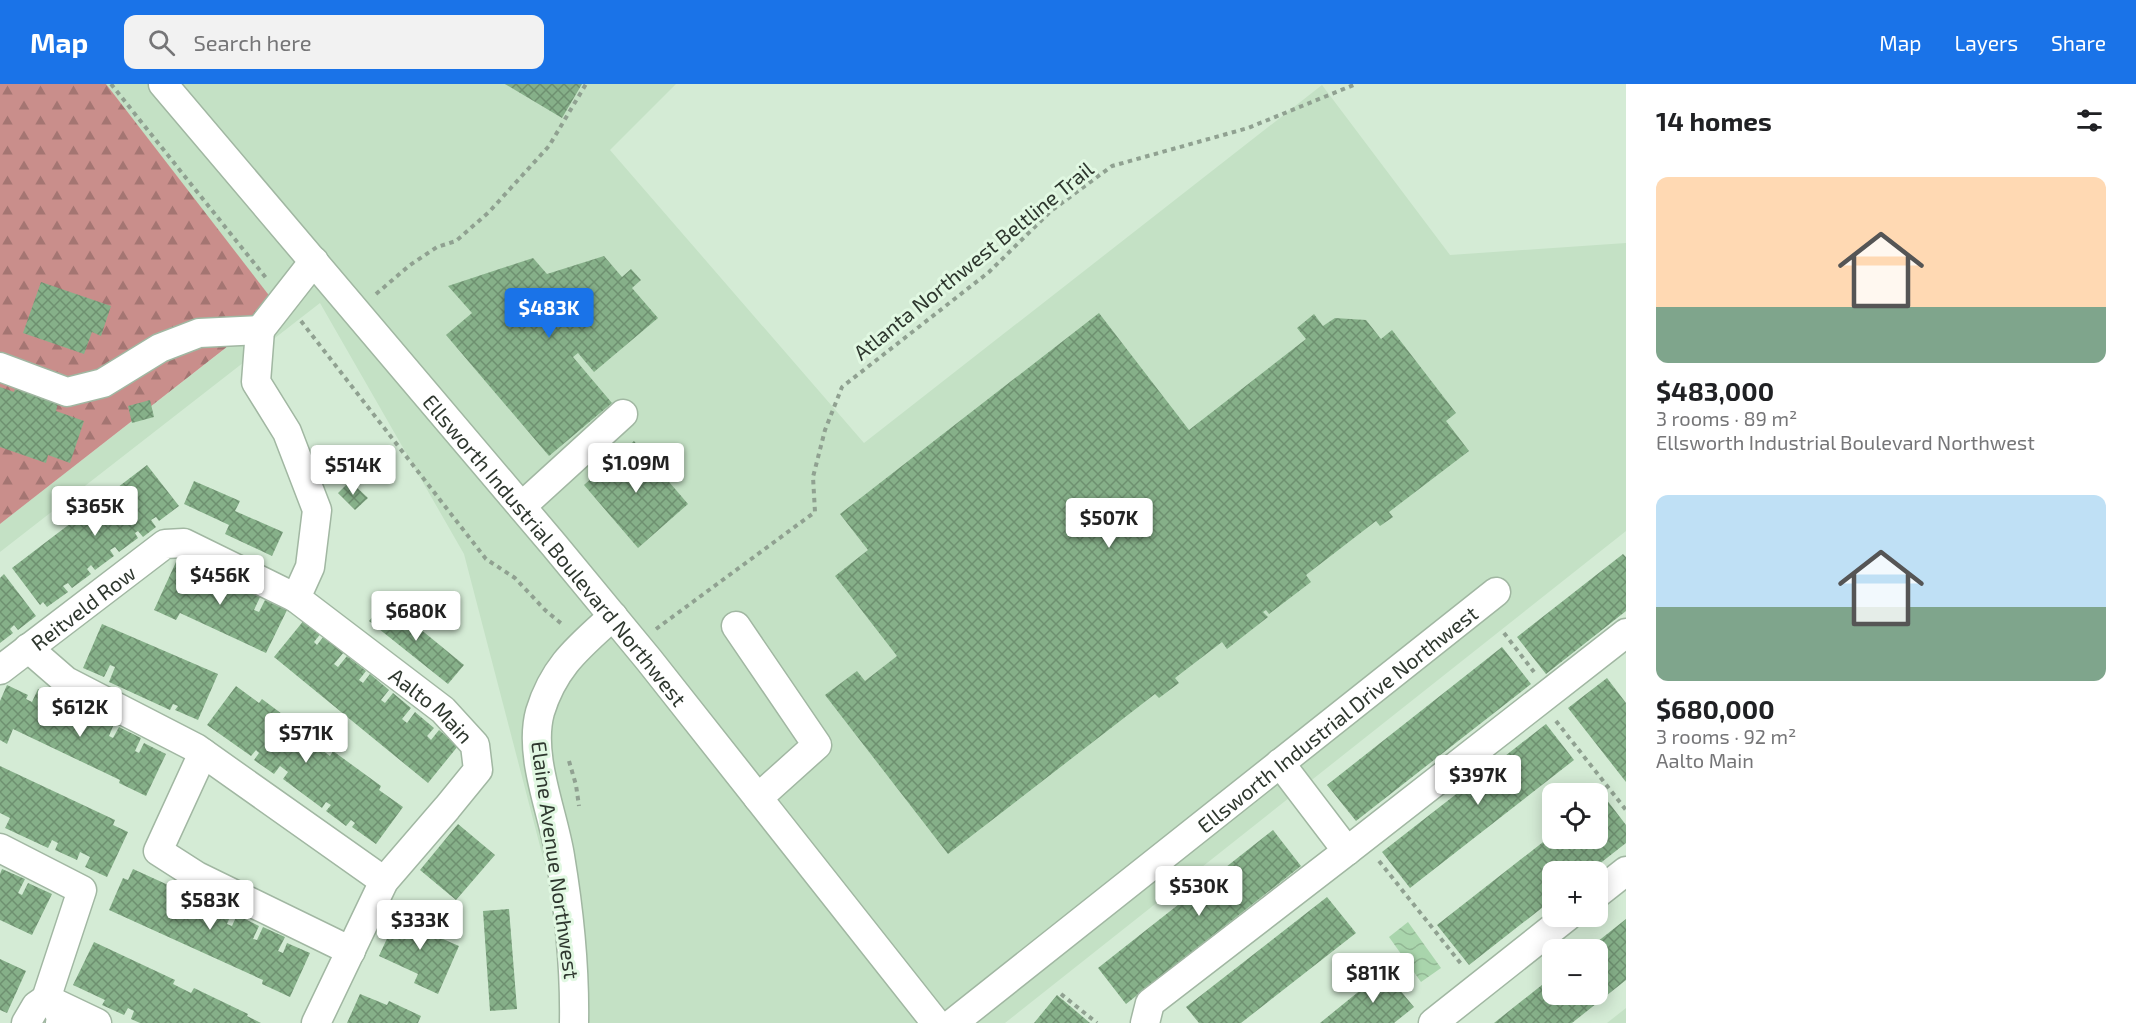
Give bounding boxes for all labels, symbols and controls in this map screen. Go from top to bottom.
search box [124,15,544,69]
text: Map [30,25,88,59]
icon: search [145,26,178,59]
text: Search here [193,29,312,55]
text: Map [1879,30,1921,55]
text: Layers [1954,30,2018,55]
text: Share [2051,30,2106,55]
icon: filters [2073,104,2106,137]
text: 14 homes [1656,105,1772,136]
street label: Atlanta Northwest Beltline Trail [848,155,1099,365]
icon: home [1827,216,1935,324]
pin: $483K [507,288,591,339]
text: $483K [519,295,579,319]
text: $483,000 [1656,375,1774,406]
street label: Ellsworth Industrial Boulevard Northwest [419,389,693,710]
text: 3 rooms · 89 m² [1656,406,1797,430]
text: Ellsworth Industrial Boulevard Northwest [1656,430,2035,454]
pin: $1.09M [587,443,685,494]
pin: $514K [311,445,395,496]
text: $1.09M [602,450,670,474]
text: $514K [325,452,381,476]
pin: $365K [53,486,137,537]
text: $365K [66,493,124,517]
pin: $507K [1067,498,1151,549]
text: $507K [1080,505,1138,529]
icon: home [1827,534,1935,642]
pin: $456K [178,555,262,606]
street label: Reitveld Row [26,559,140,655]
text: $456K [190,562,250,586]
pin: $680K [374,591,458,642]
text: $680K [385,598,447,622]
street label: Ellsworth Industrial Drive Northwest [1192,600,1482,837]
street label: Aalto Main [385,662,479,748]
pin: $612K [38,687,122,738]
text: $680,000 [1656,693,1775,724]
text: $612K [52,694,108,718]
pin: $571K [264,713,348,764]
text: $571K [279,720,333,744]
text: 3 rooms · 92 m² [1656,724,1796,748]
street label: Elaine Avenue Northwest [527,739,585,981]
text: Aalto Main [1656,748,1754,772]
pin: $397K [1436,755,1520,806]
text: $397K [1449,762,1507,786]
map controls [1542,783,1608,1005]
button: locate [1542,783,1608,849]
button: + [1542,861,1608,927]
pin: $530K [1157,866,1241,917]
text: $530K [1169,873,1229,897]
pin: $583K [168,880,252,931]
text: $583K [180,887,240,911]
pin: $333K [378,900,462,951]
text: $333K [391,907,449,931]
button: − [1542,939,1608,1005]
pin: $811K [1331,953,1415,1004]
text: $811K [1346,960,1400,984]

